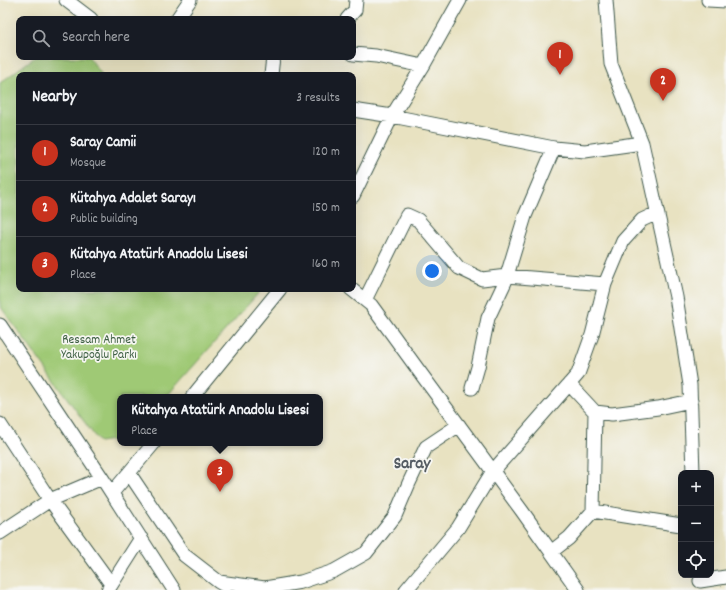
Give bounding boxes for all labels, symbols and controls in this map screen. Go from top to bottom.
search box [16,16,356,60]
icon: search [30,27,52,49]
text: Search here [62,27,130,49]
pin: 1 [547,42,573,75]
pin: 2 [650,68,676,101]
text: Nearby [32,86,76,110]
text: 3 results [296,89,340,108]
text: Saray Camii [70,132,136,154]
text: 1 [44,143,46,162]
text: 120 m [312,143,340,162]
text: Mosque [70,154,106,173]
text: Kütahya Adalet Sarayı [70,188,196,210]
text: 2 [42,199,48,218]
text: 150 m [312,199,340,218]
text: Public building [70,210,138,229]
text: Kütahya Atatürk Anadolu Lisesi [70,244,247,266]
text: 3 [42,255,48,274]
text: 160 m [312,255,340,274]
your location [422,261,442,281]
text: Place [70,266,96,285]
park label: Ressam Ahmet Yakupoğlu Parkı [61,331,137,365]
popup [117,394,323,446]
text: Kütahya Atatürk Anadolu Lisesi [131,400,309,422]
text: Place [131,422,157,441]
district label: Saray [394,453,431,477]
pin: 3 [207,459,233,492]
map controls [678,470,714,578]
button: + [678,470,714,506]
button: − [678,506,714,542]
button: locate [678,542,714,578]

